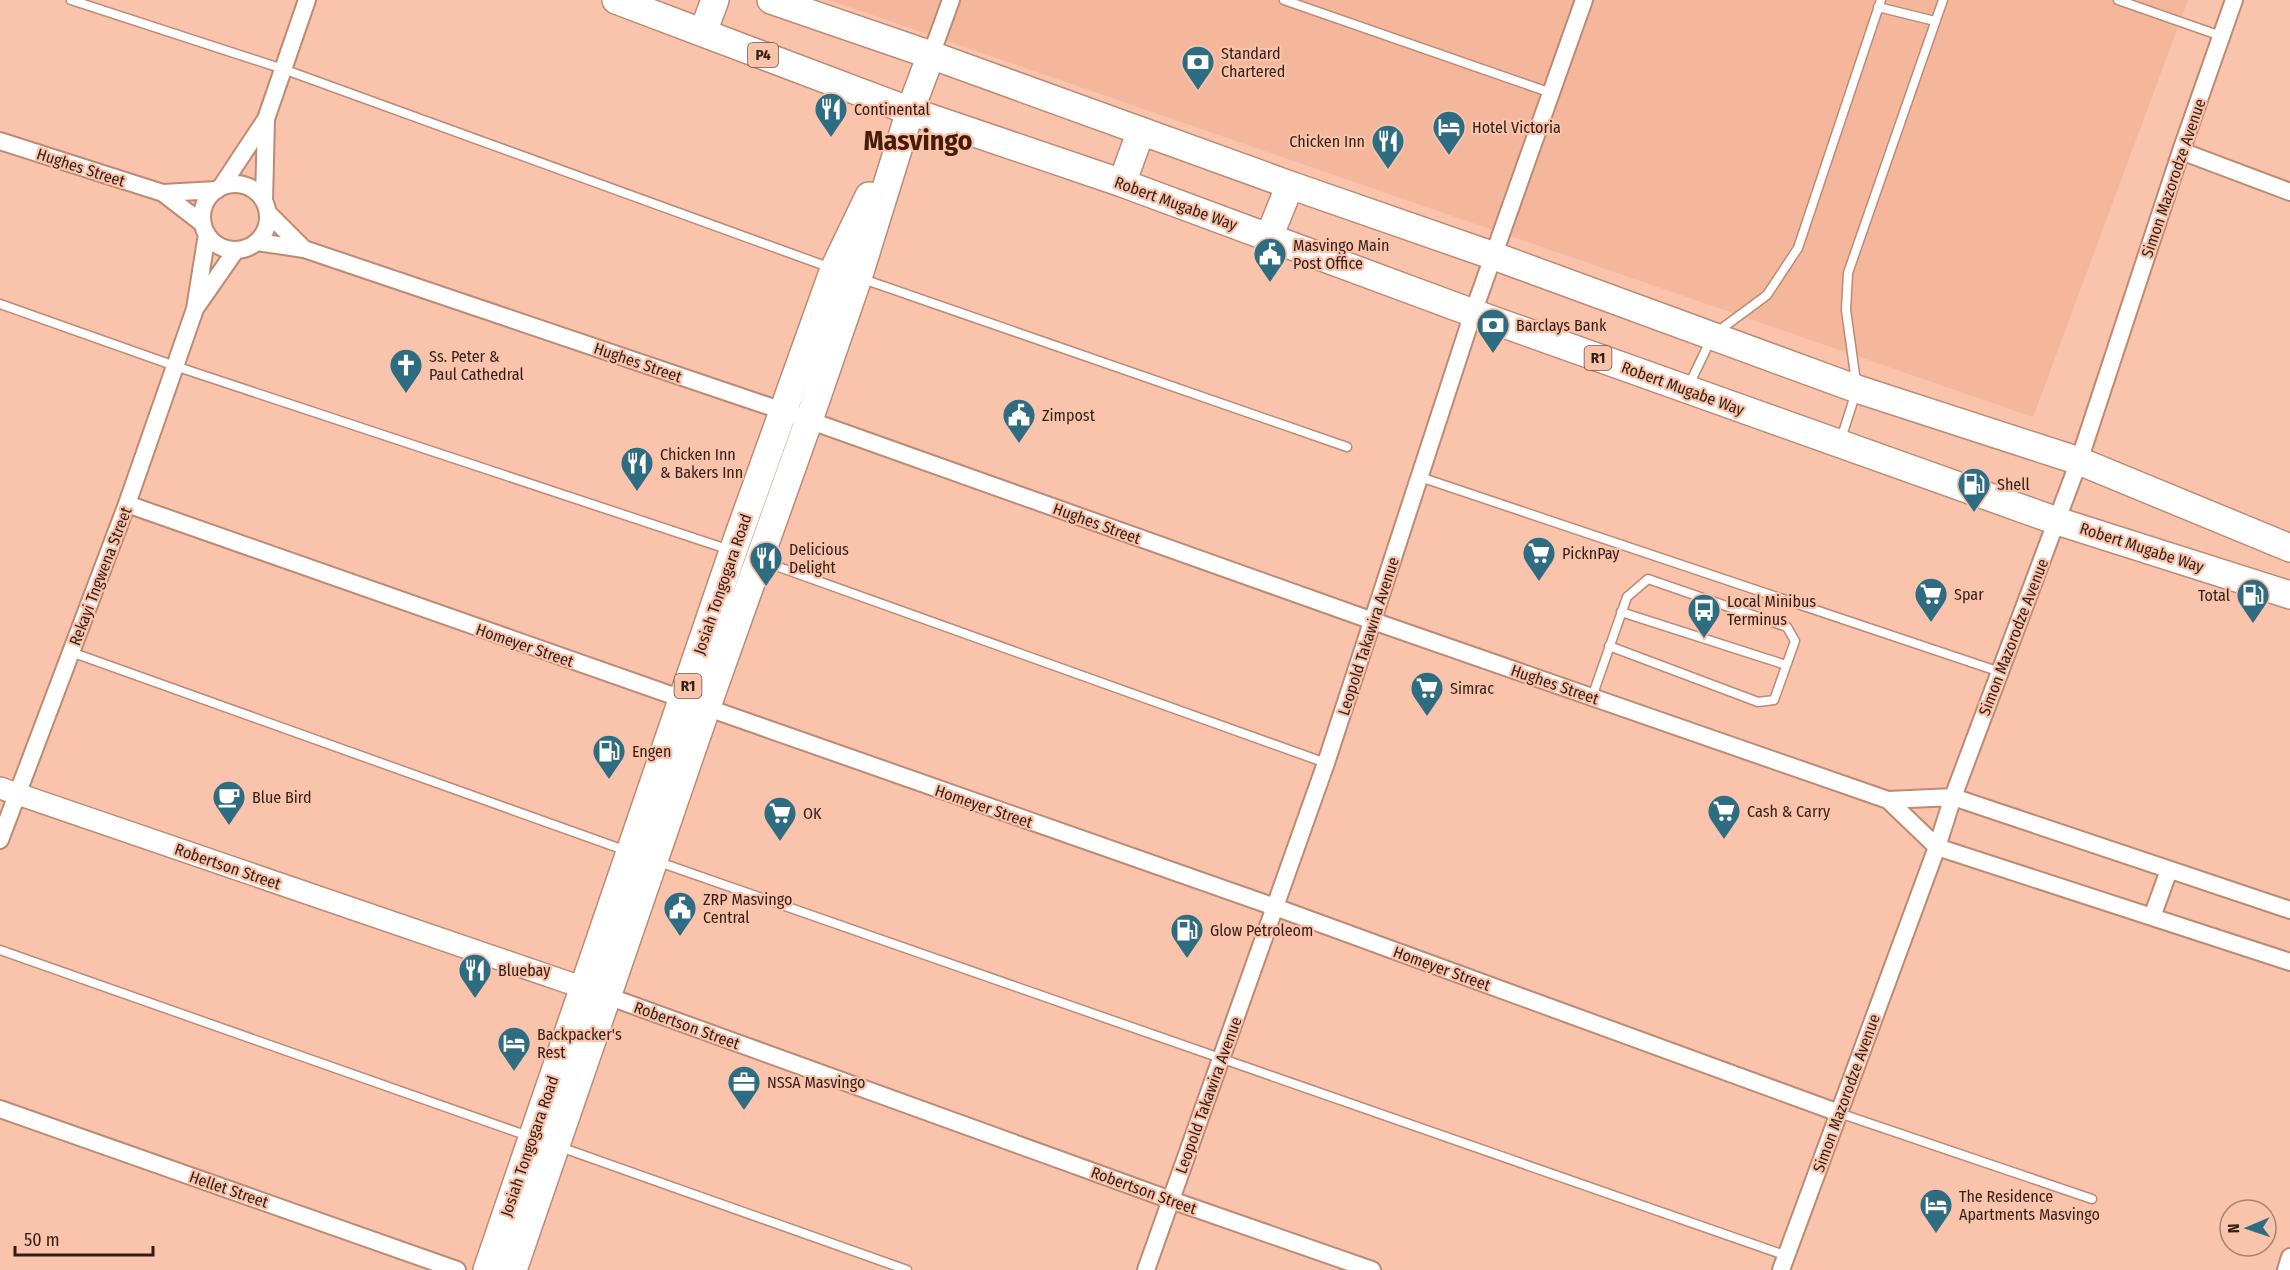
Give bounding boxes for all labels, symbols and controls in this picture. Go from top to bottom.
road number: P4 [748,43,778,67]
bank icon: Standard Chartered [1180,44,1216,91]
place label: Standard Chartered [1221,44,1285,81]
restaurant icon: Continental [813,91,849,138]
street label: Simon Mazorodze Avenue [2137,96,2210,260]
place label: Continental [854,100,930,119]
hotel icon: Hotel Victoria [1431,109,1467,156]
place label: Hotel Victoria [1472,118,1561,137]
restaurant icon: Chicken Inn [1370,123,1406,170]
district label: Masvingo [863,124,973,157]
place label: Chicken Inn [1289,132,1365,151]
street label: Hughes Street [34,144,128,191]
street label: Robert Mugabe Way [1112,172,1241,235]
public building icon: Masvingo Main Post Office [1252,236,1288,283]
place label: Masvingo Main Post Office [1293,236,1389,273]
bank icon: Barclays Bank [1475,307,1511,354]
place label: Barclays Bank [1516,316,1607,335]
street label: Hughes Street [591,339,685,387]
road number: R1 [1584,346,1612,370]
church icon: Ss. Peter & Paul Cathedral [388,347,424,394]
place label: Ss. Peter & Paul Cathedral [429,347,524,384]
street label: Robert Mugabe Way [1619,357,1748,420]
public building icon: Zimpost [1001,397,1037,444]
place label: Zimpost [1042,406,1096,425]
restaurant icon: Chicken Inn & Bakers Inn [619,445,655,492]
place label: Chicken Inn & Bakers Inn [660,445,743,482]
fuel station icon: Shell [1956,466,1992,513]
place label: Shell [1997,475,2030,494]
street label: Hughes Street [1050,499,1144,548]
street label: Rekayi Tngwena Street [65,504,136,648]
street label: Josiah Tongogara Road [689,511,755,657]
street label: Robert Mugabe Way [2078,518,2207,577]
supermarket icon: PicknPay [1521,535,1557,582]
restaurant icon: Delicious Delight [748,540,784,587]
place label: Delicious Delight [789,540,849,577]
place label: PicknPay [1562,544,1620,563]
street label: Leopold Takawira Avenue [1334,555,1403,718]
street label: Simon Mazorodze Avenue [1975,556,2052,718]
supermarket icon: Spar [1913,576,1949,623]
fuel station icon: Total [2235,577,2271,624]
place label: Spar [1954,585,1984,604]
place label: Total [2198,586,2230,605]
bus stop icon: Local Minibus Terminus [1686,592,1722,639]
place label: Local Minibus Terminus [1727,592,1816,629]
street label: Homeyer Street [474,620,577,671]
street label: Hughes Street [1508,661,1602,709]
supermarket icon: Simrac [1409,670,1445,717]
road number: R1 [674,674,702,698]
place label: Simrac [1450,679,1494,698]
fuel station icon: Engen [591,733,627,780]
place label: Engen [632,742,671,761]
cafe icon: Blue Bird [211,779,247,826]
street label: Homeyer Street [933,781,1036,832]
place label: Blue Bird [252,788,312,807]
supermarket icon: Cash & Carry [1706,793,1742,840]
supermarket icon: OK [762,795,798,842]
place label: Cash & Carry [1747,802,1831,821]
place label: OK [803,804,822,823]
street label: Robertson Street [172,839,284,894]
public building icon: ZRP Masvingo Central [662,890,698,937]
place label: ZRP Masvingo Central [703,890,792,927]
fuel station icon: Glow Petroleom [1169,912,1205,959]
place label: Glow Petroleom [1210,921,1313,940]
street label: Homeyer Street [1391,942,1494,995]
restaurant icon: Bluebay [457,952,493,999]
place label: Bluebay [498,961,551,980]
street label: Robertson Street [631,998,743,1054]
street label: Simon Mazorodze Avenue [1809,1011,1884,1175]
street label: Leopold Takawira Avenue [1171,1014,1246,1176]
hotel icon: Backpacker's Rest [496,1025,532,1072]
place label: Backpacker's Rest [537,1025,622,1062]
office icon: NSSA Masvingo [726,1064,762,1111]
street label: Josiah Tongogara Road [496,1073,562,1219]
place label: NSSA Masvingo [767,1073,865,1092]
street label: Robertson Street [1088,1163,1200,1219]
street label: Hellet Street [187,1167,272,1212]
hotel icon: The Residence Apartments Masvingo [1918,1187,1954,1234]
place label: The Residence Apartments Masvingo [1959,1187,2100,1224]
north arrow [2218,1198,2278,1258]
scale bar [15,1219,153,1257]
text: N [2224,1223,2243,1234]
text: 50 m [24,1229,60,1251]

